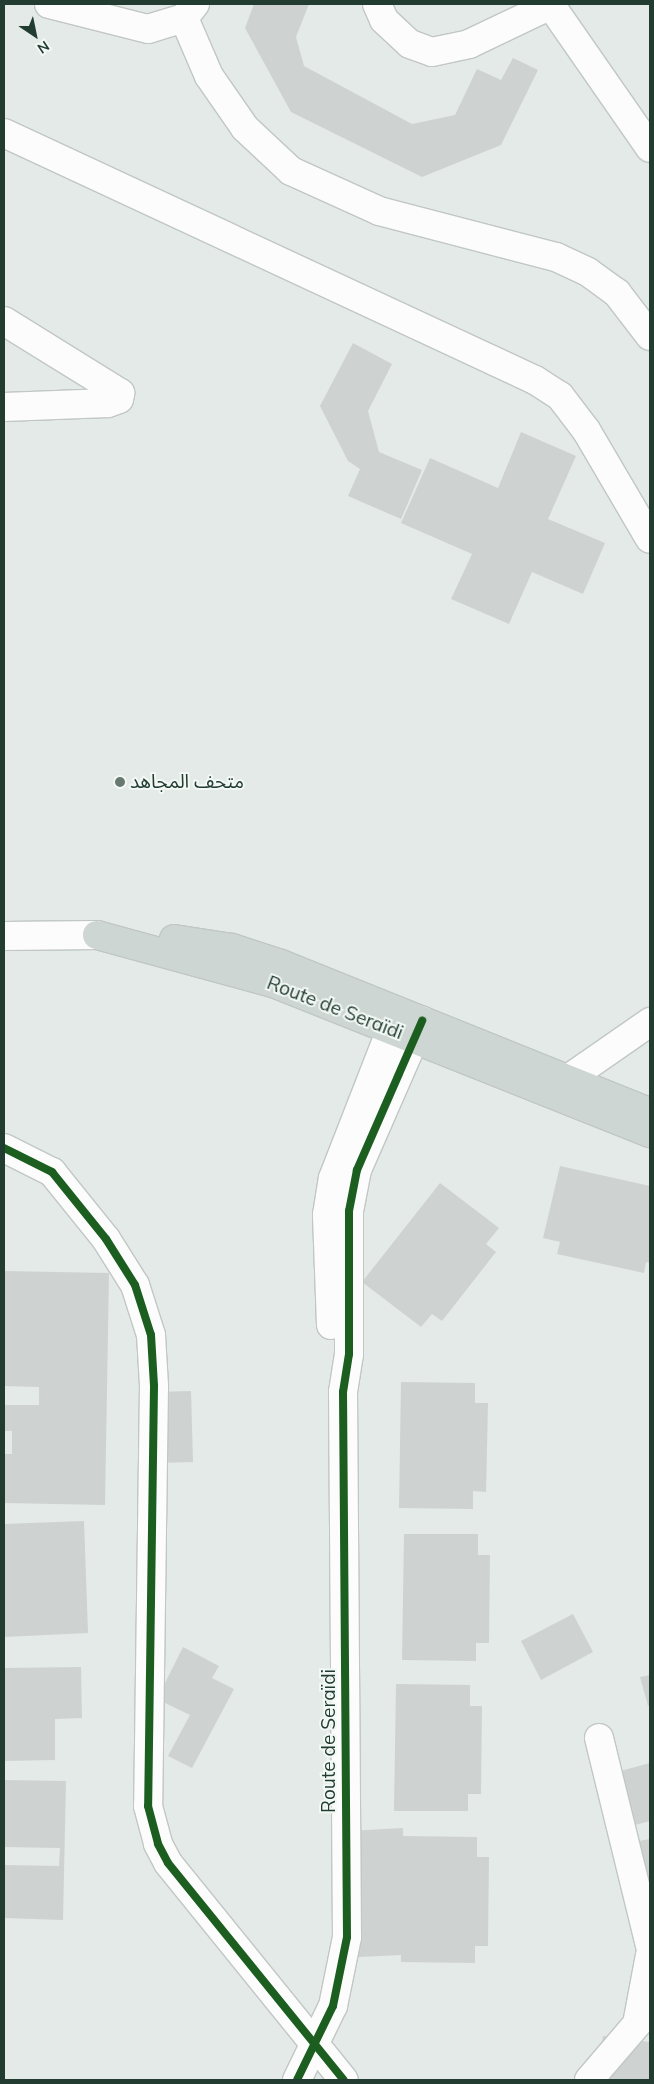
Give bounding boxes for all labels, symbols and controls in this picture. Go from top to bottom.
north arrow [10,10,60,60]
text: N [34,37,53,58]
place label: متحف المجاهد [130,771,244,793]
marker: متحف المجاهد [114,776,126,788]
street label: Route de Seraïdi [264,972,406,1044]
street label: Route de Seraïdi [318,1669,340,1813]

